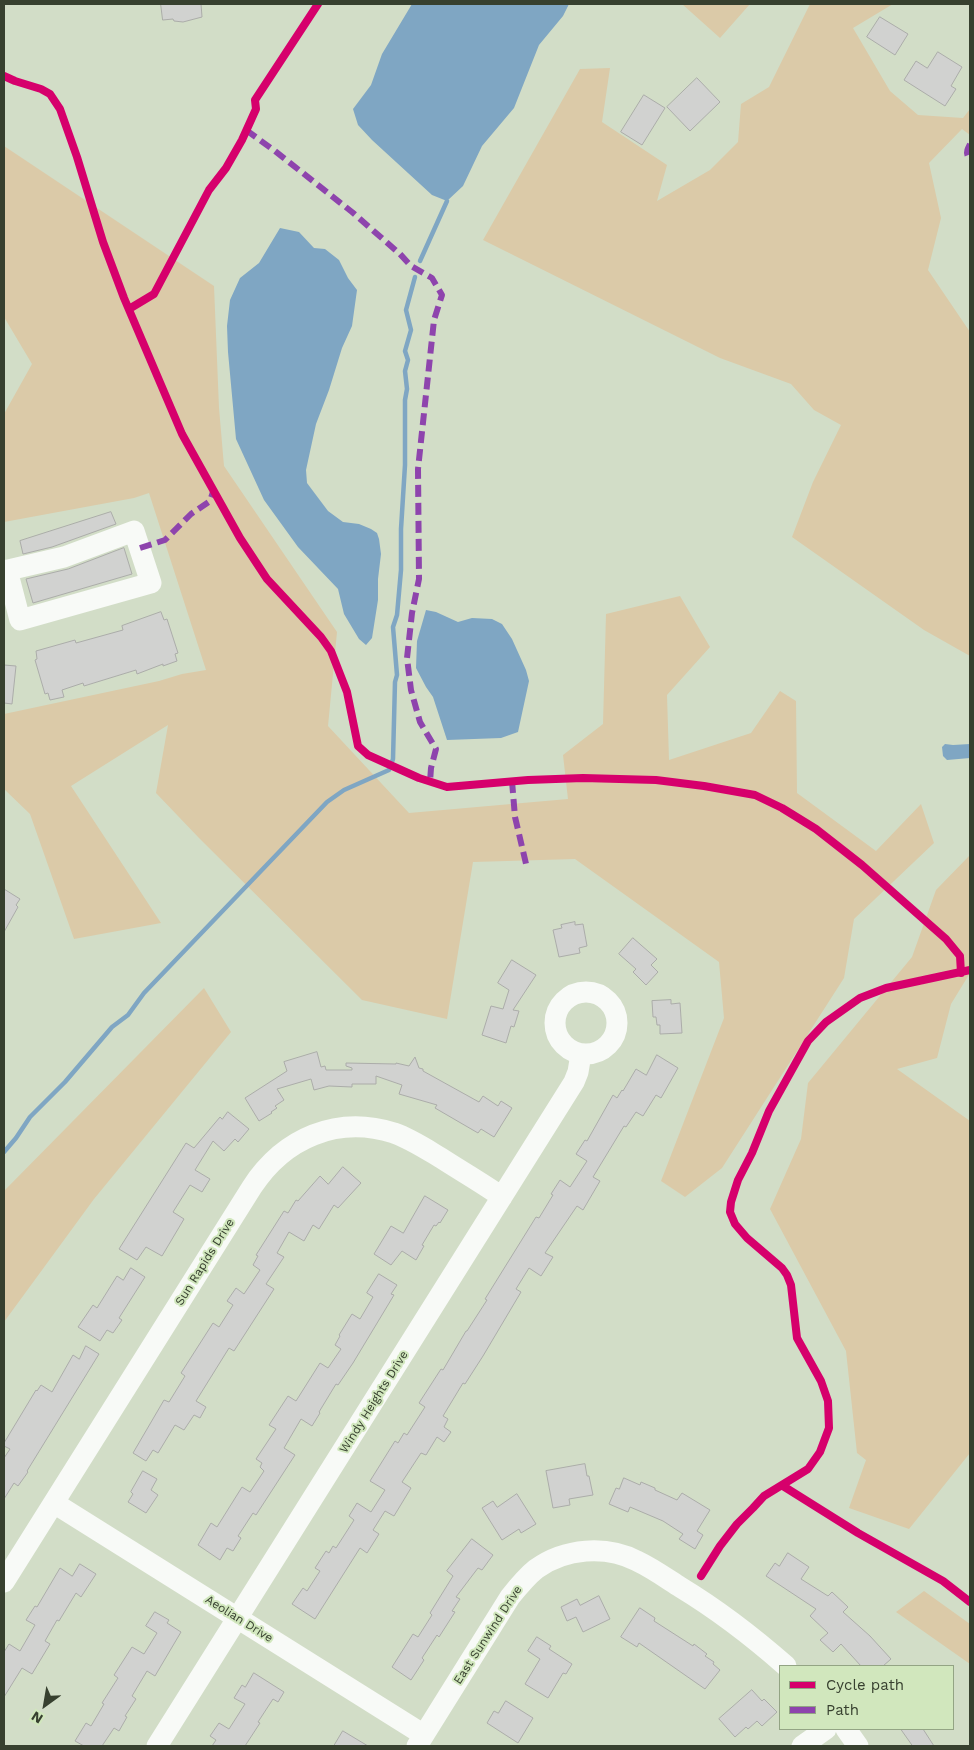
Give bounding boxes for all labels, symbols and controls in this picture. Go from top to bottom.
street label: Sun Rapids Drive [172,1216,238,1308]
street label: Windy Heights Drive [337,1348,411,1456]
street label: East Sunwind Drive [451,1583,525,1687]
street label: Aeolian Drive [203,1593,275,1645]
legend [779,1665,954,1730]
text: Cycle path [826,1676,904,1694]
north arrow [20,1680,70,1730]
text: Path [826,1701,859,1719]
text: N [28,1708,46,1727]

